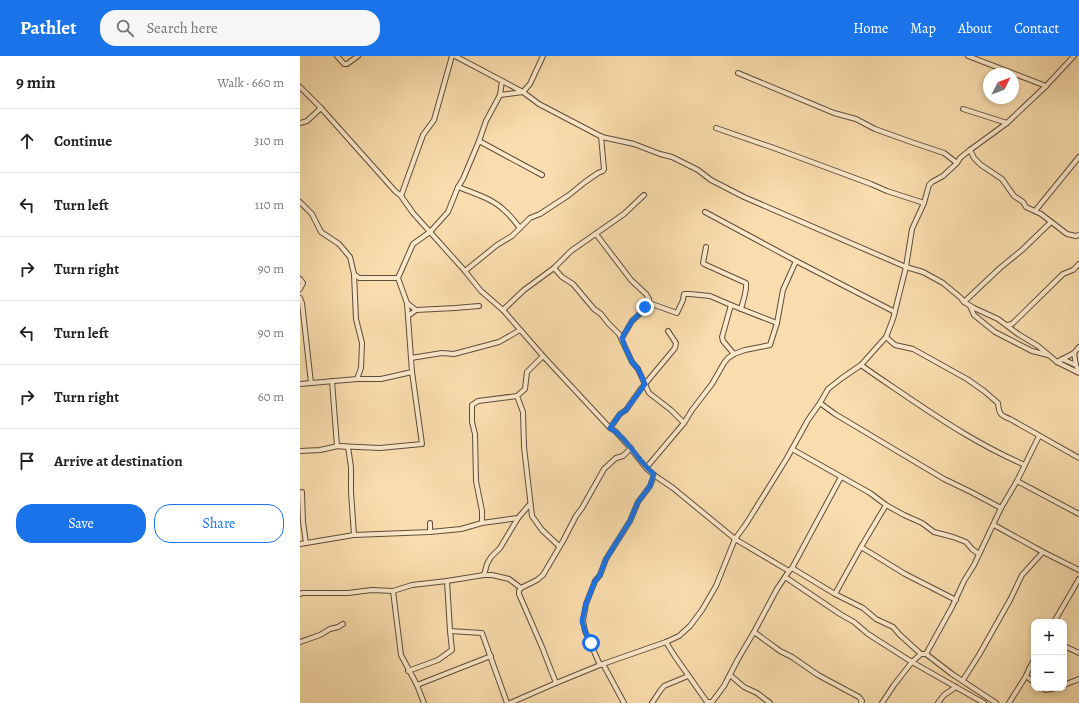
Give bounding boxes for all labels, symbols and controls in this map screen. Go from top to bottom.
search box [100,10,380,46]
text: Pathlet [20,15,76,41]
icon: search [114,17,136,39]
text: Search here [146,18,218,38]
text: Home [853,19,888,38]
text: Map [910,19,936,38]
text: About [958,19,992,38]
text: Contact [1014,19,1059,38]
north arrow [983,68,1019,104]
text: 9 min [16,71,56,94]
text: Walk · 660 m [217,74,284,91]
icon: ahead [16,130,38,152]
text: Continue [54,131,112,151]
text: 310 m [254,132,284,149]
icon: left [16,194,38,216]
text: Turn left [54,195,109,215]
text: 110 m [255,196,284,213]
icon: right [16,258,38,280]
text: Turn right [54,259,119,279]
text: 90 m [258,260,284,277]
route end [636,298,654,316]
icon: left [16,322,38,344]
text: Turn left [54,323,109,343]
text: 90 m [258,324,284,341]
icon: right [16,386,38,408]
text: Turn right [54,387,119,407]
text: 60 m [258,388,284,405]
icon: arrive [16,450,38,472]
text: Arrive at destination [54,451,183,471]
button: Save [16,504,146,543]
button: Share [154,504,284,543]
map controls [1031,619,1067,691]
button: + [1031,619,1067,655]
route start [582,634,600,652]
button: − [1031,655,1067,691]

